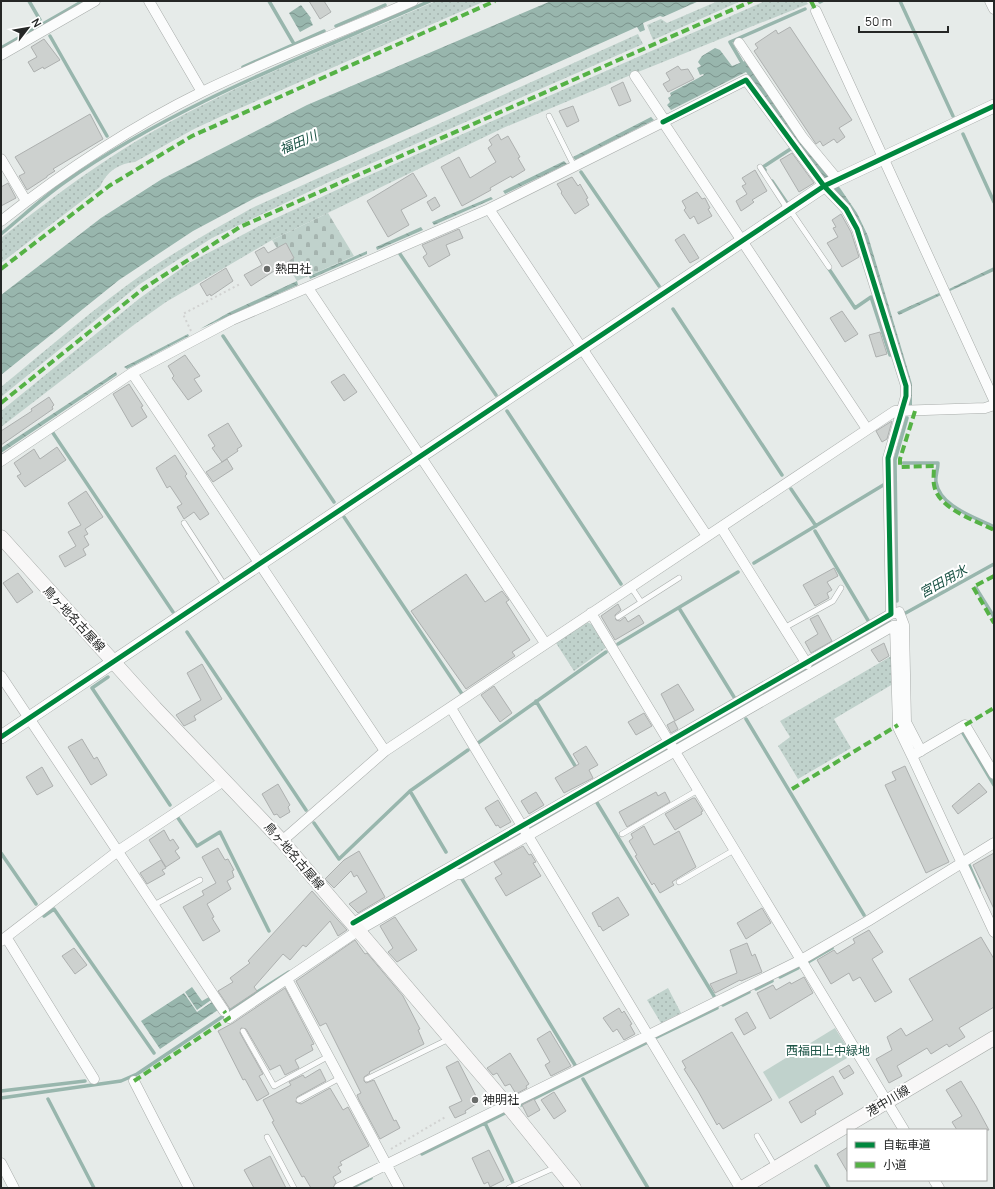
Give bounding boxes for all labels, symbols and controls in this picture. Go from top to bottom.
north arrow [8,8,48,48]
scale bar [859,8,948,34]
text: 50 m [865,13,892,30]
text: N [29,15,46,30]
water label: 福田川 [277,125,321,158]
place label: 熱田社 [275,260,311,277]
marker: 熱田社 [262,264,272,274]
water label: 宮田用水 [916,560,972,601]
street label: 鳥ヶ地名古屋線 [39,582,109,655]
street label: 鳥ヶ地名古屋線 [260,818,328,893]
park label: 西福田上中緑地 [786,1042,870,1059]
street label: 港中川線 [863,1081,913,1120]
place label: 神明社 [483,1091,519,1108]
marker: 神明社 [470,1095,480,1105]
legend [847,1129,987,1181]
text: 自転車道 [883,1136,931,1153]
text: 小道 [883,1156,907,1173]

